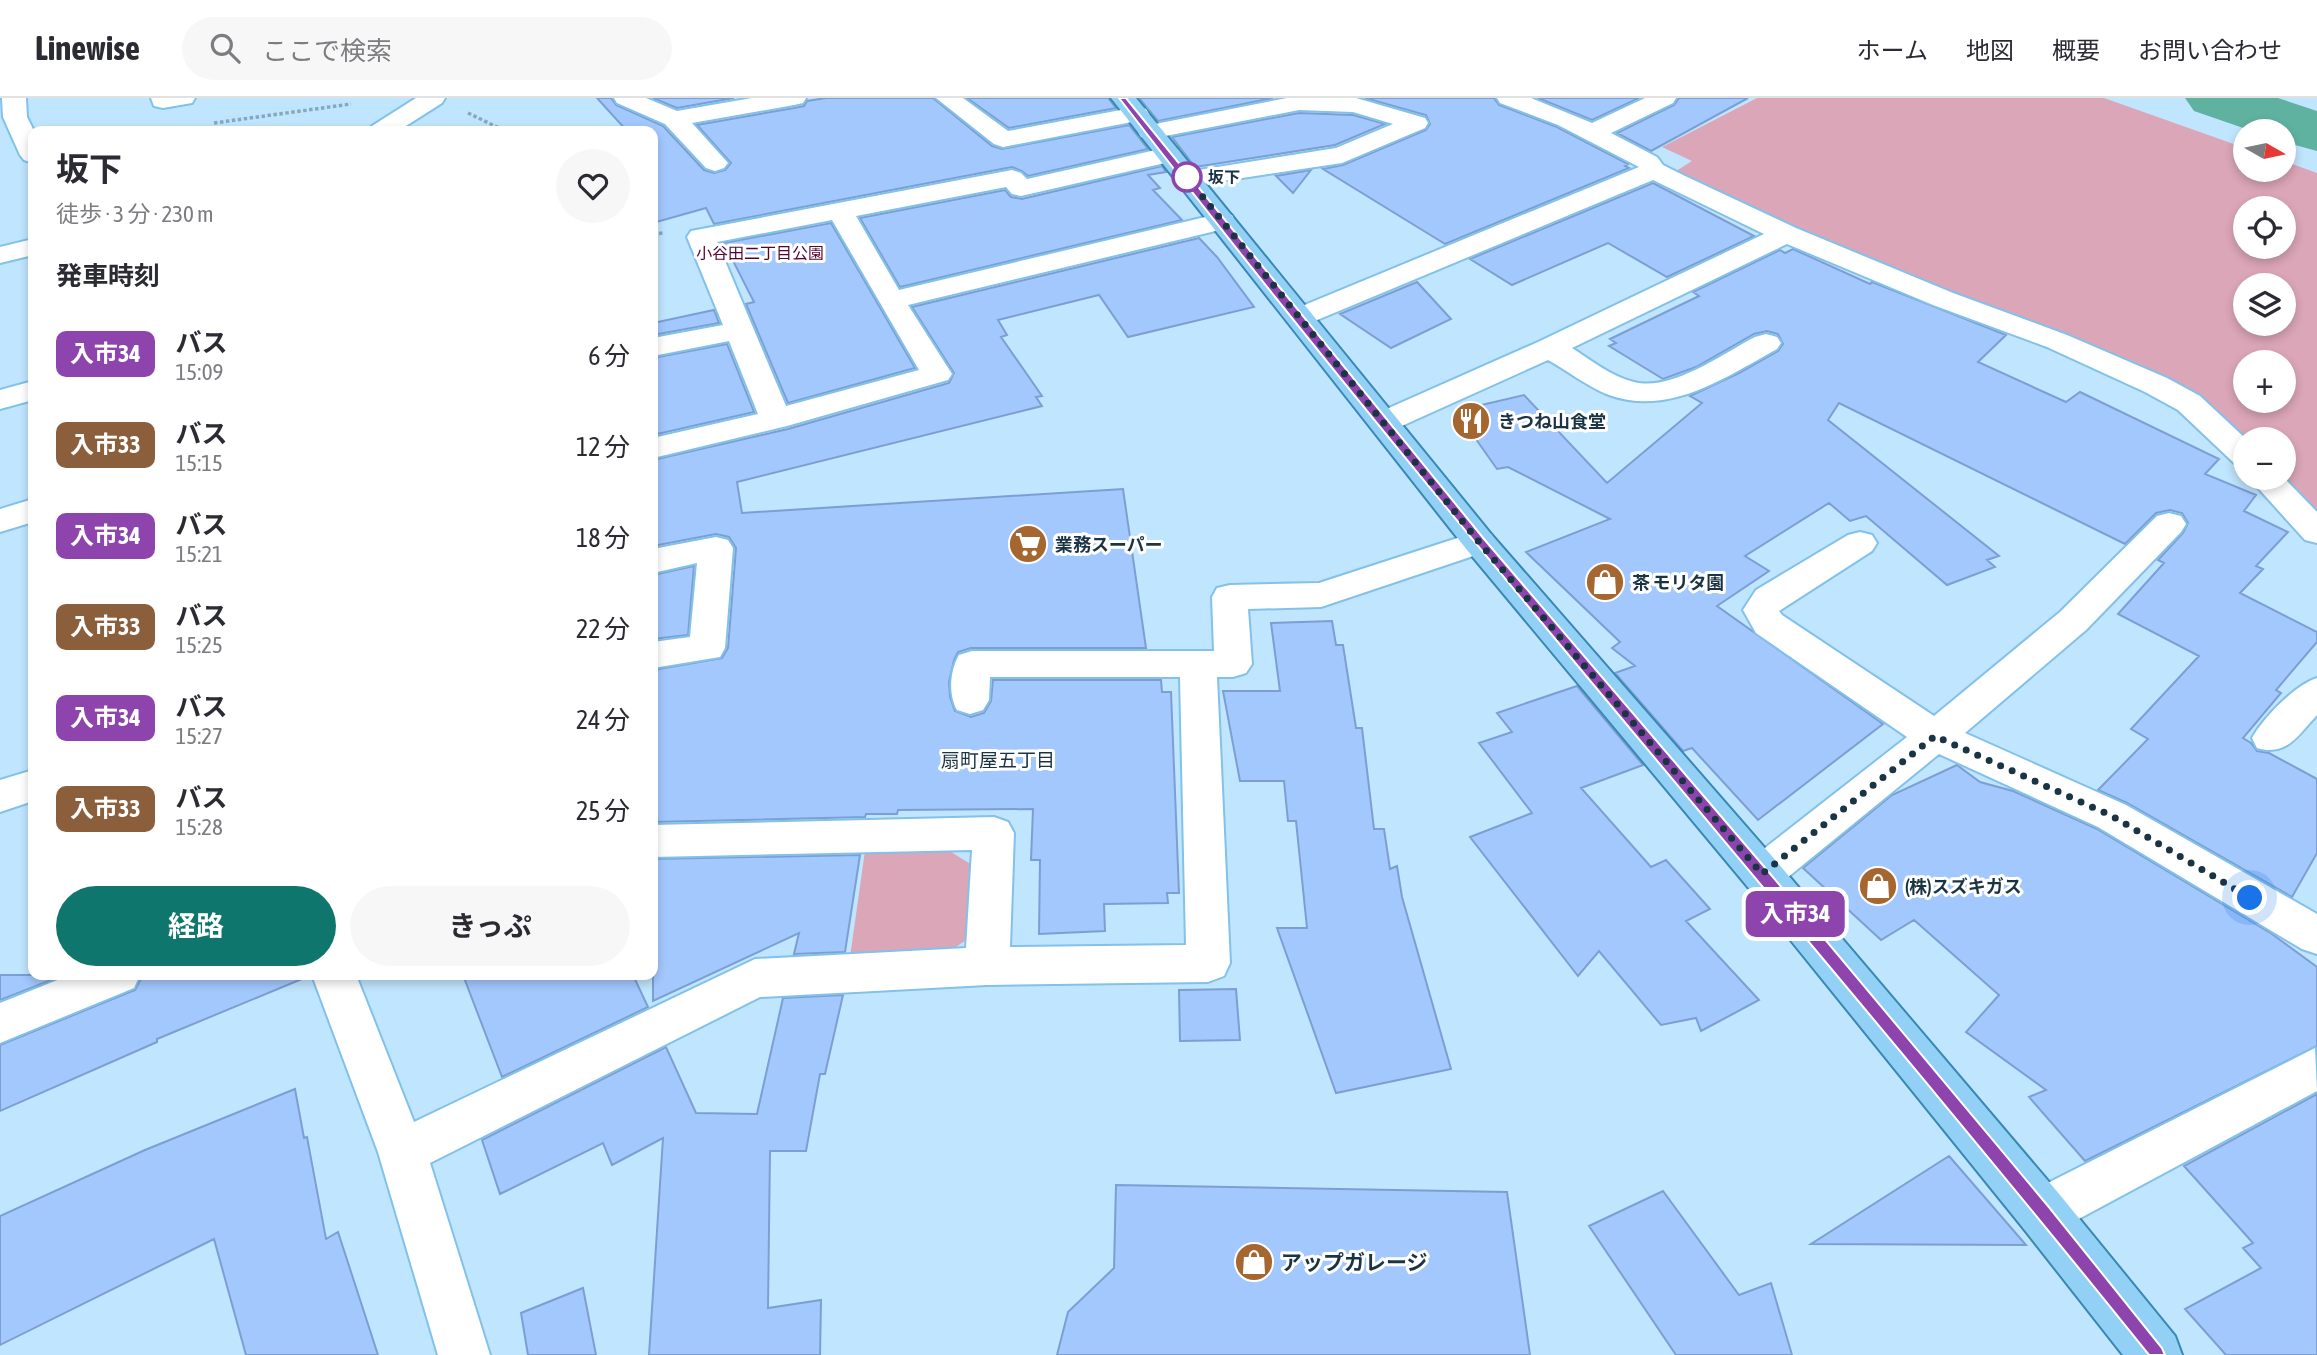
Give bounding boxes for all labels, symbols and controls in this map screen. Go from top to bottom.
search box [182,17,672,80]
text: Linewise [35,29,140,67]
icon: search [206,29,244,67]
text: ここで検索 [262,36,392,66]
text: ホーム [1857,37,1928,64]
text: 地図 [1966,37,2014,64]
text: 概要 [2052,37,2100,64]
text: お問い合わせ [2138,37,2282,64]
north arrow [2233,119,2296,182]
map controls [2233,119,2296,490]
button: heart [556,149,630,223]
text: 坂下 [56,150,122,188]
marker: 坂下 [1172,162,1202,192]
place label: 坂下 [1208,168,1240,186]
button: locate [2233,196,2296,259]
text: 徒歩 · 3 分 · 230 m [56,201,214,227]
park label: 小谷田二丁目公園 [696,244,824,262]
text: 発車時刻 [56,261,160,291]
button: layers [2233,273,2296,336]
text: バス [176,328,228,358]
text: 入市34 [70,340,141,367]
text: 6 分 [588,341,630,371]
button: + [2233,350,2296,413]
text: 15:09 [176,359,223,385]
restaurant icon: きつね山食堂 [1450,400,1492,442]
place label: きつね山食堂 [1498,411,1606,432]
text: バス [176,419,228,449]
button: − [2233,427,2296,490]
text: 入市33 [70,431,141,458]
text: 12 分 [576,432,630,462]
text: 15:15 [176,450,223,476]
text: バス [176,510,228,540]
text: 入市34 [70,522,141,549]
text: 18 分 [576,523,630,553]
supermarket icon: 業務スーパー [1007,523,1049,565]
place label: 業務スーパー [1055,534,1163,555]
text: 15:21 [176,541,223,567]
shop icon: 茶 モリタ園 [1584,561,1626,603]
place label: 茶 モリタ園 [1632,572,1724,593]
text: バス [176,601,228,631]
text: 入市33 [70,613,141,640]
text: 22 分 [576,614,630,644]
text: 15:25 [176,632,223,658]
text: バス [176,692,228,722]
text: 入市34 [70,704,141,731]
text: 24 分 [576,705,630,735]
text: 15:27 [176,723,223,749]
district label: 扇町屋五丁目 [941,749,1055,771]
text: バス [176,783,228,813]
text: 入市33 [70,795,141,822]
text: 25 分 [576,796,630,826]
text: 15:28 [176,814,223,840]
shop icon: (株)スズキガス [1857,865,1899,907]
place label: (株)スズキガス [1905,876,2022,897]
your location [2232,880,2267,915]
button: 経路 [56,886,336,966]
button: きっぷ [350,886,630,966]
line badge: 入市34 [1746,891,1844,937]
text: 入市34 [1760,900,1830,927]
shop icon: アップガレージ [1233,1241,1275,1283]
place label: アップガレージ [1281,1250,1428,1274]

